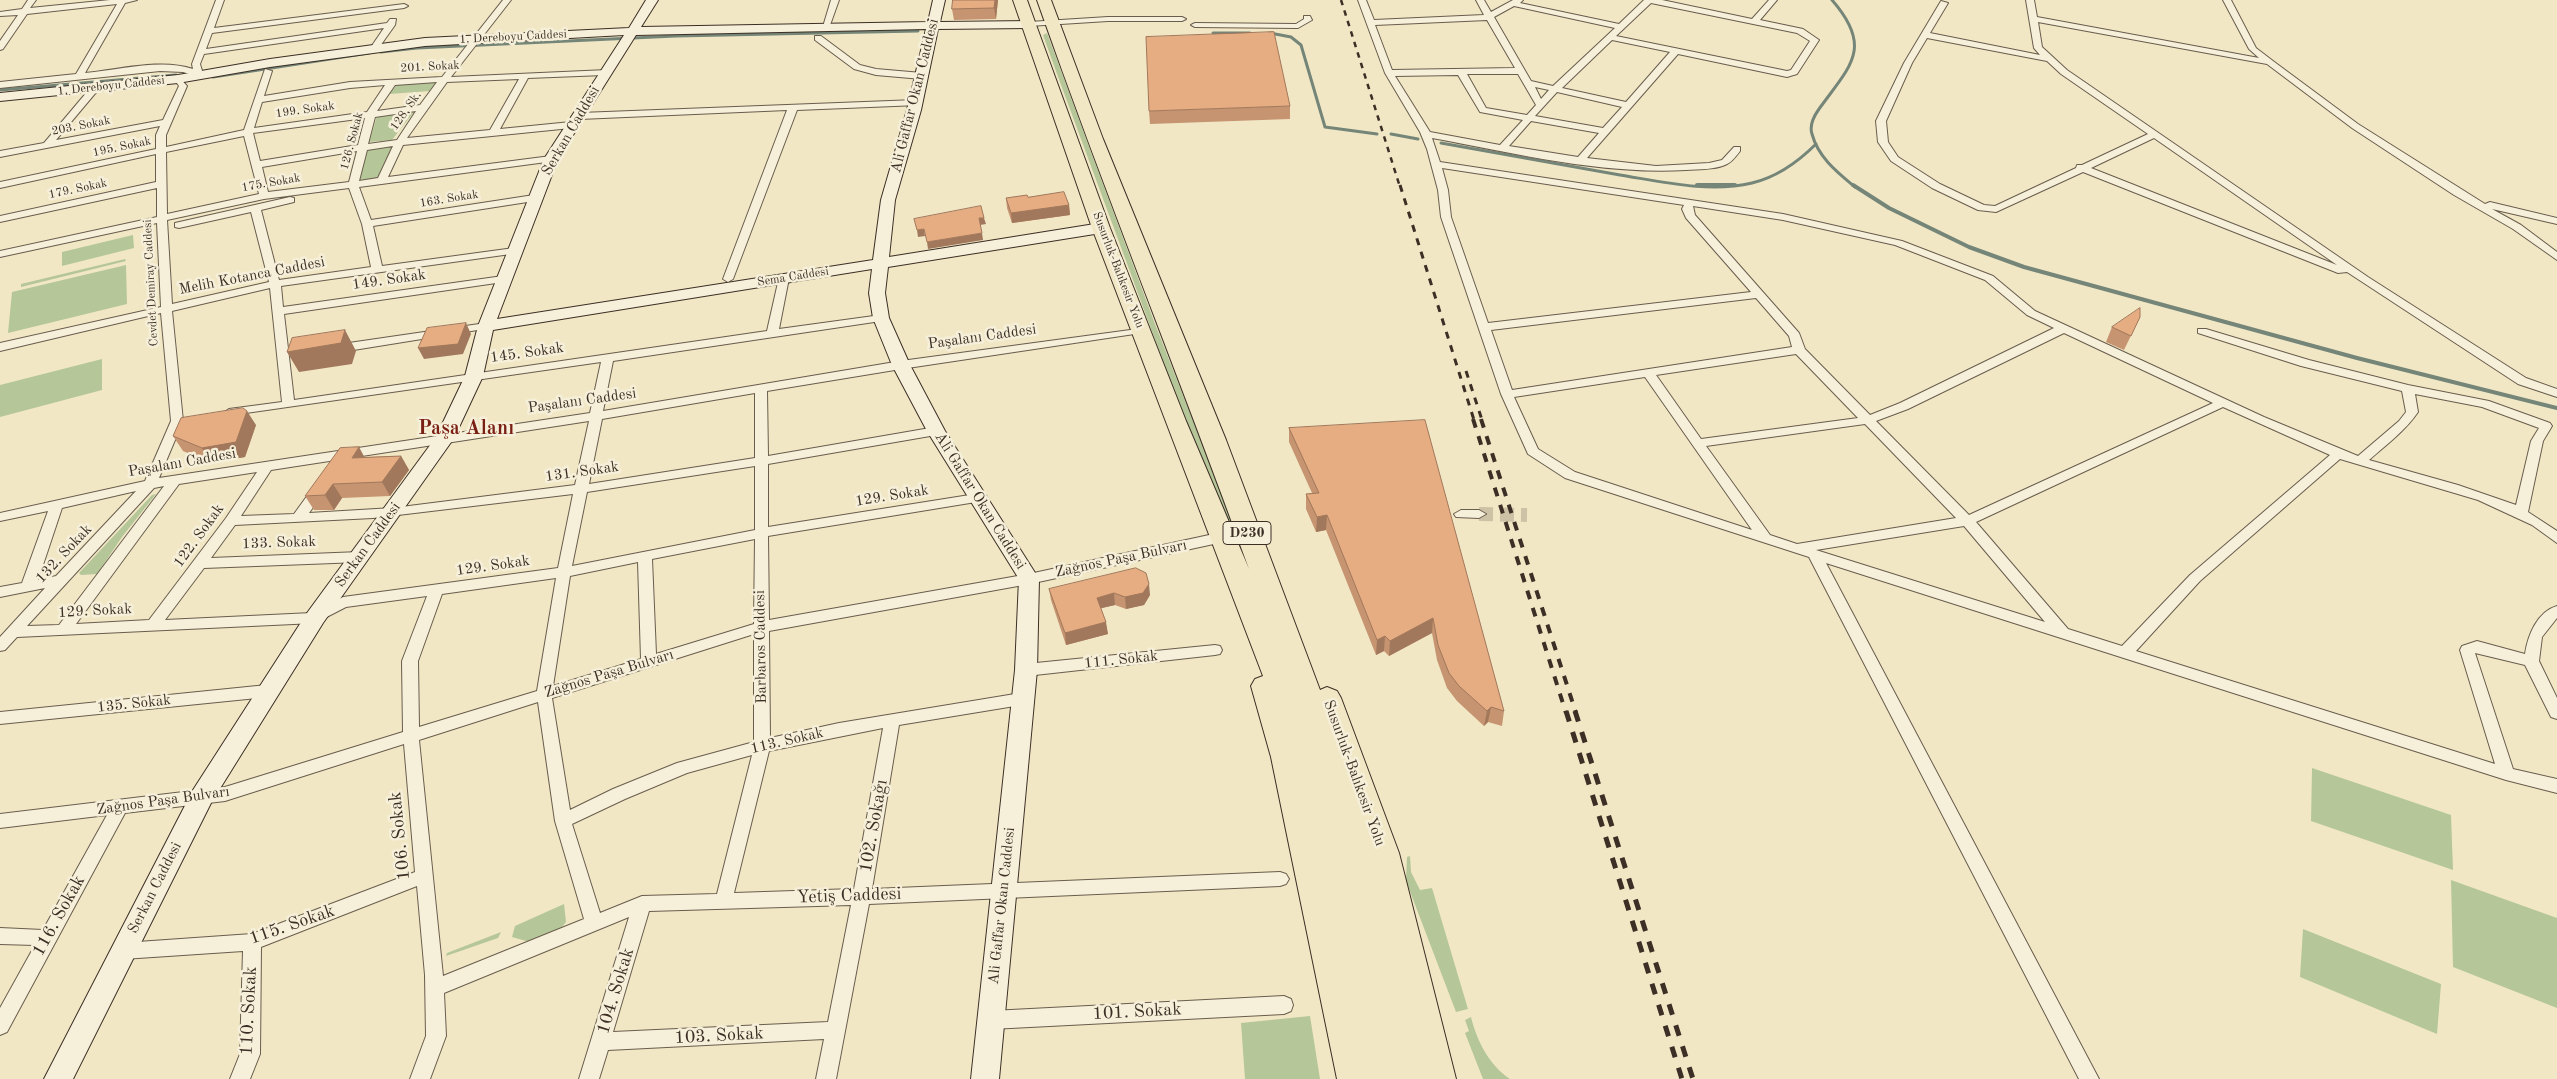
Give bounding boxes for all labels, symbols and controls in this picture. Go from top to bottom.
street label: Ali Gaffar Okan Caddesi [887,17,943,175]
street label: 1. Dereboyu Caddesi [459,27,567,47]
street label: 201. Sokak [400,58,460,76]
street label: 1. Dereboyu Caddesi [57,73,165,99]
street label: Serkan Caddesi [538,83,604,179]
street label: 128. Sk. [387,89,425,133]
street label: 199. Sokak [275,99,335,121]
street label: 126. Sokak [337,110,367,172]
street label: 203. Sokak [50,113,112,139]
street label: 195. Sokak [91,134,153,160]
street label: 175. Sokak [241,171,301,195]
street label: 179. Sokak [47,176,109,202]
street label: 163. Sokak [419,187,479,211]
street label: Susurluk-Balıkesir Yolu [1089,210,1147,330]
street label: Cevdet Demiray Caddesi [140,219,162,347]
street label: Melih Kotanca Caddesi [178,253,326,299]
street label: Sema Caddesi [756,264,830,290]
street label: 149. Sokak [351,266,427,294]
street label: Paşalanı Caddesi [927,320,1037,354]
street label: 145. Sokak [489,339,565,367]
street label: Paşalanı Caddesi [527,384,637,418]
district label: Paşa Alanı [418,417,514,441]
street label: Ali Gaffar Okan Caddesi [930,429,1030,573]
street label: Paşalanı Caddesi [127,445,237,481]
street label: 131. Sokak [544,458,620,486]
street label: 129. Sokak [854,481,930,511]
street label: Serkan Caddesi [331,499,405,591]
street label: 122. Sokak [170,501,228,571]
street label: 132. Sokak [32,521,96,587]
road number: D230 [1223,522,1271,544]
street label: 133. Sokak [242,533,316,553]
street label: Zağnos Paşa Bulvarı [1054,536,1188,582]
street label: 129. Sokak [455,552,531,580]
street label: Barbaros Caddesi [751,590,771,704]
street label: 129. Sokak [57,600,133,622]
street label: Zağnos Paşa Bulvarı [542,646,676,702]
street label: 111. Sokak [1083,647,1159,673]
street label: 135. Sokak [96,691,172,717]
street label: Susurluk-Balıkesir Yolu [1319,697,1389,849]
street label: 113. Sokak [749,724,825,758]
street label: 102. Sokağı [855,778,893,874]
street label: Zağnos Paşa Bulvarı [95,783,231,819]
street label: 106. Sokak [385,791,415,881]
street label: Ali Gaffar Okan Caddesi [985,826,1019,986]
street label: Serkan Caddesi [124,839,186,937]
street label: 116. Sokak [28,872,90,960]
street label: Yetiş Caddesi [796,883,902,909]
street label: 115. Sokak [246,900,338,950]
street label: 104. Sokak [593,945,639,1037]
street label: 110. Sokak [236,966,262,1056]
street label: 101. Sokak [1092,999,1182,1025]
street label: 103. Sokak [674,1023,764,1049]

